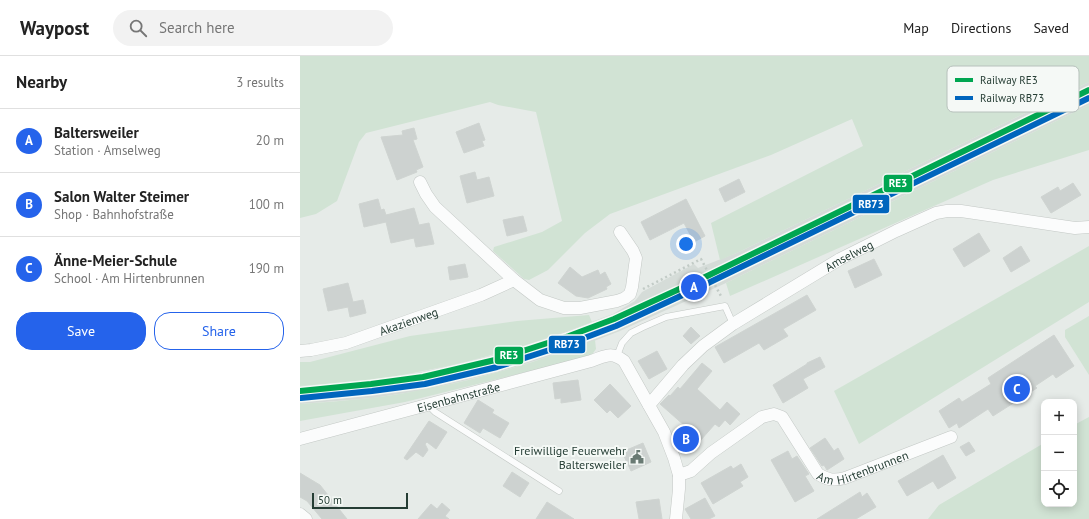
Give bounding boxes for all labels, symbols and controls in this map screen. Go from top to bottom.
search box [113,10,393,46]
text: Waypost [20,16,89,40]
icon: search [127,17,149,39]
text: Search here [159,18,235,37]
text: Map [903,19,929,37]
text: Directions [951,19,1011,37]
text: Saved [1033,19,1069,37]
legend [947,66,1079,112]
text: Nearby [16,71,67,93]
text: Railway RE3 [980,73,1038,87]
text: 3 results [236,74,284,91]
text: Railway RB73 [980,91,1044,105]
text: Baltersweiler [54,123,139,142]
text: A [25,132,33,149]
text: 20 m [256,132,284,149]
text: Station · Amselweg [54,142,161,159]
line badge: RE3 [883,174,913,193]
text: RE3 [889,176,907,190]
text: Salon Walter Steimer [54,187,189,206]
line badge: RB73 [852,194,890,214]
text: B [25,196,33,213]
text: 100 m [249,196,284,213]
text: RB73 [858,197,884,211]
text: Shop · Bahnhofstraße [54,206,174,223]
your location [676,234,696,254]
street label: Amselweg [822,236,875,274]
text: Änne-Meier-Schule [54,251,177,270]
text: C [25,260,33,277]
text: 190 m [249,260,284,277]
text: School · Am Hirtenbrunnen [54,270,205,287]
pin: A [681,272,707,302]
street label: Akazienweg [377,303,440,338]
button: Save [16,312,146,350]
button: Share [154,312,284,350]
line badge: RB73 [548,335,586,354]
text: RB73 [554,337,580,351]
line badge: RE3 [494,346,524,365]
text: RE3 [500,348,518,362]
pin: C [1004,374,1030,404]
street label: Eisenbahnstraße [415,378,502,415]
map controls [1041,399,1077,507]
button: + [1041,399,1077,435]
pin: B [673,424,699,454]
button: − [1041,435,1077,471]
place label: Freiwillige Feuerwehr Baltersweiler [514,443,626,472]
street label: Am Hirtenbrunnen [815,447,910,487]
public building icon: Freiwillige Feuerwehr Baltersweiler [629,449,645,465]
button: locate [1041,471,1077,507]
scale bar [312,491,408,510]
text: 50 m [318,493,342,507]

